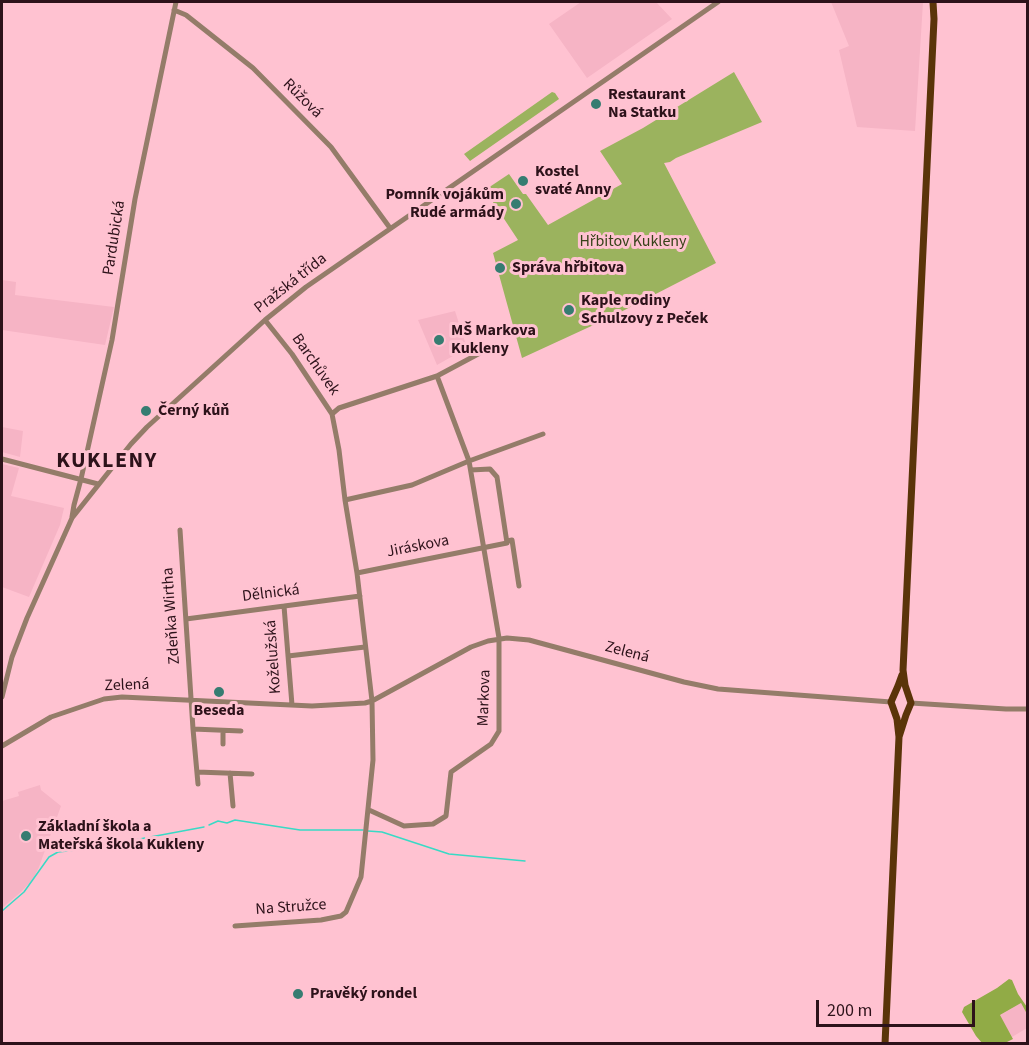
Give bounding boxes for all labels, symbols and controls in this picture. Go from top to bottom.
street label: Růžová [278,75,326,123]
place label: Restaurant Na Statku [608,85,686,123]
marker: Restaurant Na Statku [589,97,603,111]
place label: Kostel svaté Anny [535,162,611,200]
marker: Kostel svaté Anny [516,174,530,188]
place label: Pomník vojákům Rudé armády [385,185,504,223]
marker: Pomník vojákům Rudé armády [509,197,523,211]
street label: Pardubická [100,199,130,277]
park label: Hřbitov Kukleny [579,232,687,252]
street label: Pražská třída [251,250,331,318]
place label: Správa hřbitova [512,258,624,278]
marker: Správa hřbitova [493,261,507,275]
place label: Kaple rodiny Schulzovy z Peček [581,291,708,329]
marker: Kaple rodiny Schulzovy z Peček [562,303,576,317]
place label: MŠ Markova Kukleny [451,321,536,359]
street label: Barchůvek [287,330,343,400]
marker: MŠ Markova Kukleny [432,333,446,347]
place label: Černý kůň [158,401,229,421]
marker: Černý kůň [139,404,153,418]
district label: KUKLENY [56,449,158,475]
street label: Jiráskova [385,532,451,562]
street label: Zdeňka Wirtha [159,567,185,665]
street label: Dělnická [241,581,301,607]
street label: Koželužská [262,619,286,695]
street label: Zelená [603,638,651,668]
street label: Markova [474,669,496,727]
street label: Zelená [104,676,150,696]
marker: Beseda [212,685,226,699]
place label: Beseda [194,701,244,721]
place label: Základní škola a Mateřská škola Kukleny [38,817,204,855]
marker: Základní škola a Mateřská škola Kukleny [19,829,33,843]
street label: Na Stružce [255,896,327,920]
place label: Pravěký rondel [310,984,417,1004]
marker: Pravěký rondel [291,987,305,1001]
scale bar [819,988,978,1026]
text: 200 m [827,998,872,1023]

